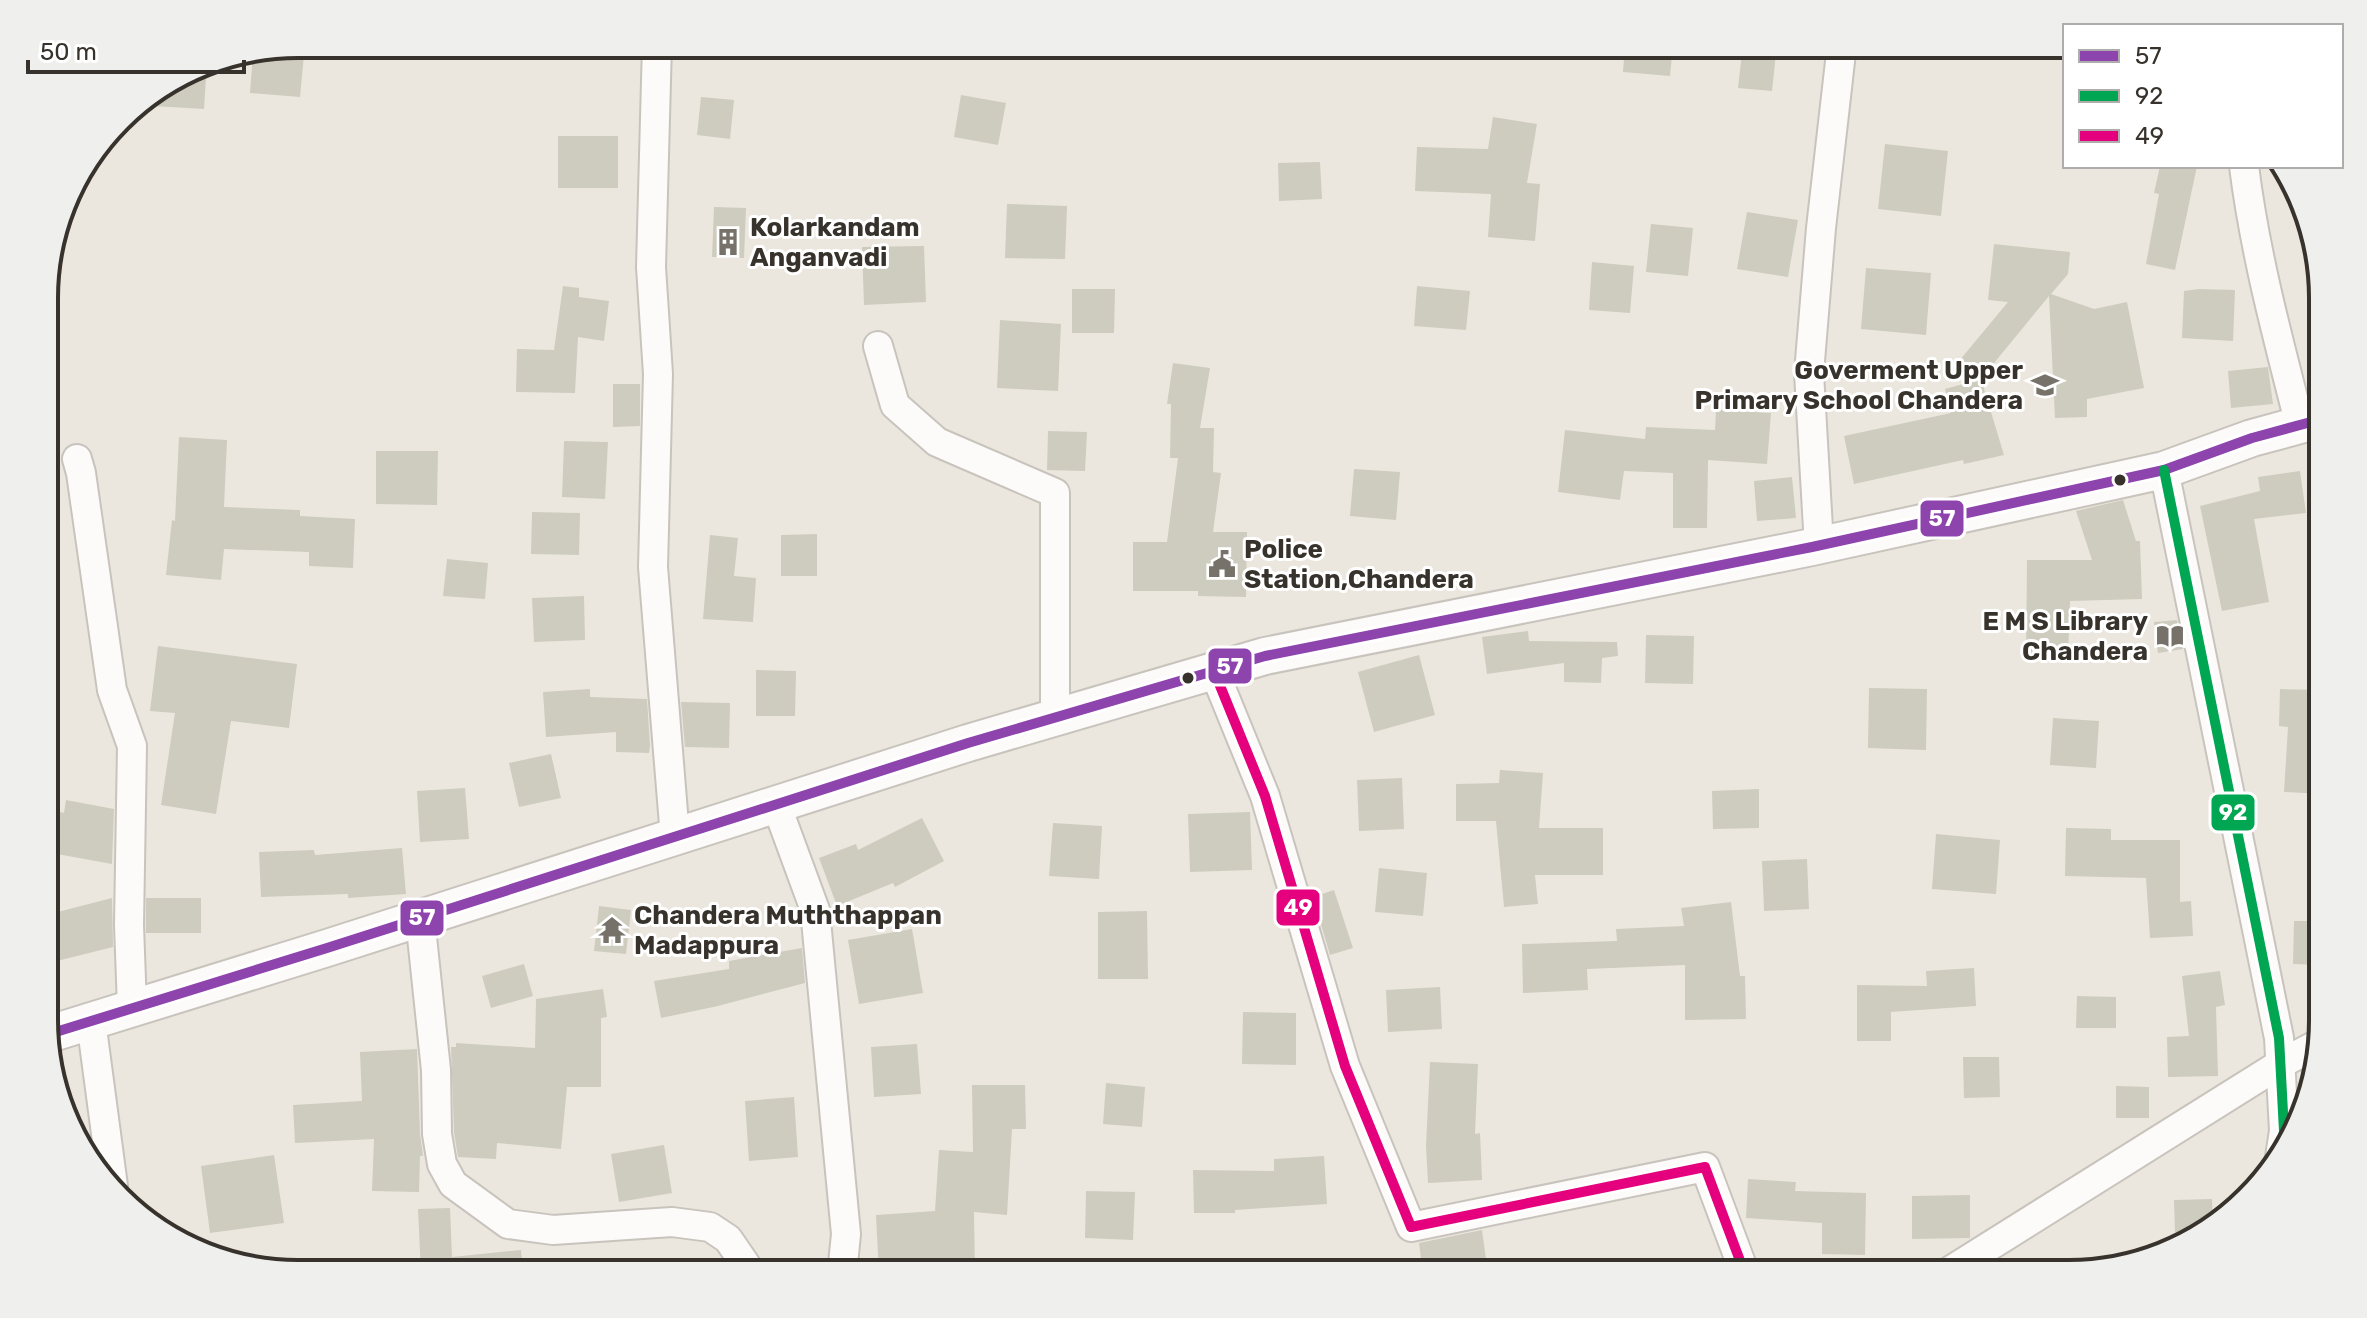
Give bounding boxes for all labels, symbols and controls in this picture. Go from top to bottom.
scale bar [28,24,244,74]
legend [2063,24,2343,168]
text: 50 m [40,38,97,66]
text: 57 [2135,42,2162,70]
text: 92 [2135,82,2163,110]
text: 49 [2135,122,2164,150]
place label: Kolarkandam Anganvadi [750,212,920,273]
building icon: Kolarkandam Anganvadi [713,227,743,257]
place label: Goverment Upper Primary School Chandera [1695,355,2023,416]
school or university icon: Goverment Upper Primary School Chandera [2030,370,2060,400]
unlabelled marker [2112,472,2128,488]
line badge: 57 [1919,499,1965,538]
text: 57 [1929,505,1956,532]
place label: Police Station,Chandera [1244,534,1474,595]
public building icon: Police Station,Chandera [1207,549,1237,579]
place label: E M S Library Chandera [1982,606,2148,667]
library icon: E M S Library Chandera [2155,621,2185,651]
line badge: 57 [1207,647,1253,685]
text: 57 [1217,653,1244,680]
unlabelled marker [1180,670,1196,686]
line badge: 92 [2210,793,2256,832]
text: 92 [2219,799,2247,826]
line badge: 49 [1275,888,1321,927]
text: 49 [1283,894,1313,921]
line badge: 57 [399,899,445,937]
place label: Chandera Muththappan Madappura [634,900,942,961]
text: 57 [409,904,436,931]
temple icon: Chandera Muththappan Madappura [597,915,627,945]

